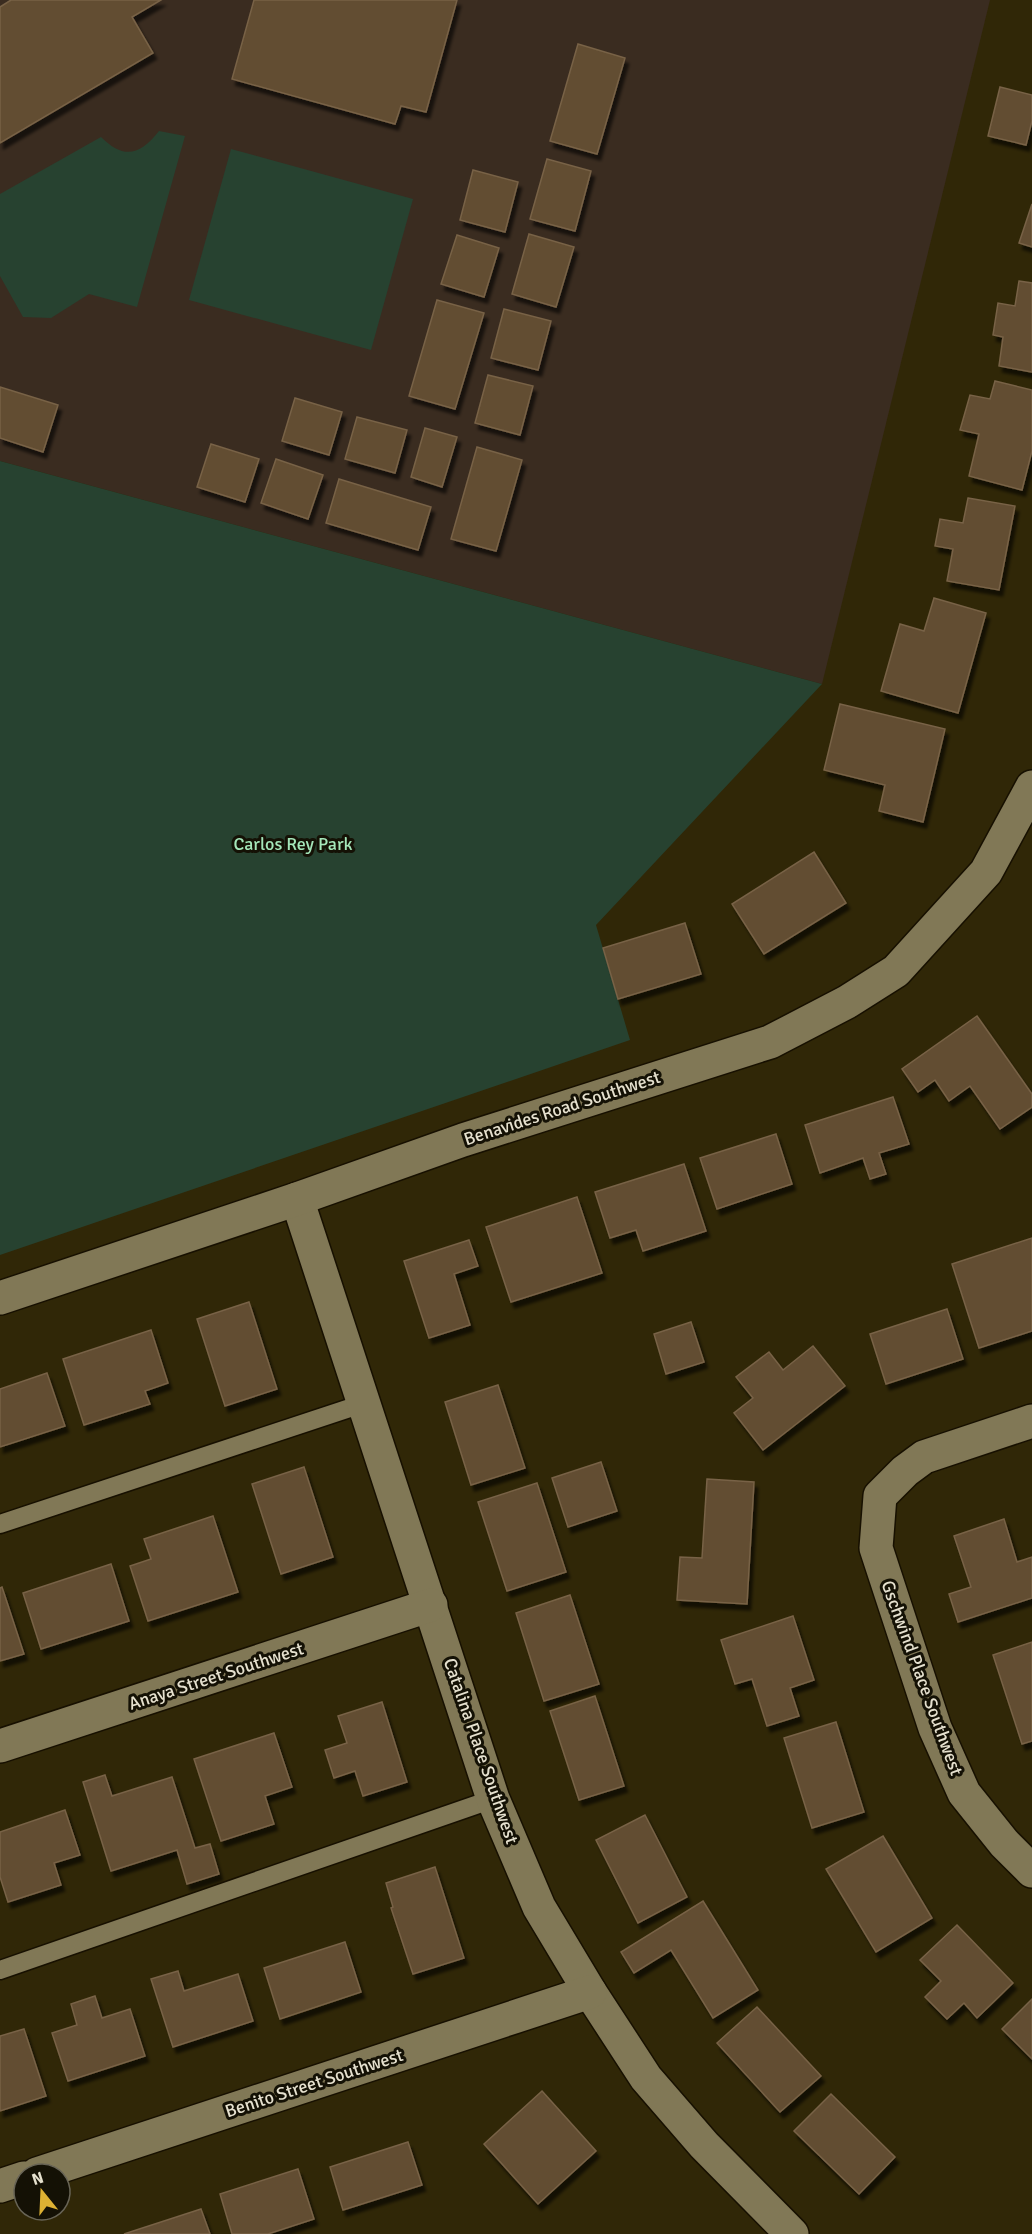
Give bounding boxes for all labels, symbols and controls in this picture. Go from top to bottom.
park label: Carlos Rey Park [233,833,353,855]
street label: Benavides Road Southwest [461,1066,663,1150]
street label: Gschwind Place Southwest [876,1578,968,1778]
street label: Anaya Street Southwest [126,1637,306,1715]
street label: Catalina Place Southwest [439,1655,523,1847]
street label: Benito Street Southwest [222,2044,406,2122]
north arrow [12,2162,72,2222]
text: N [29,2167,46,2190]

